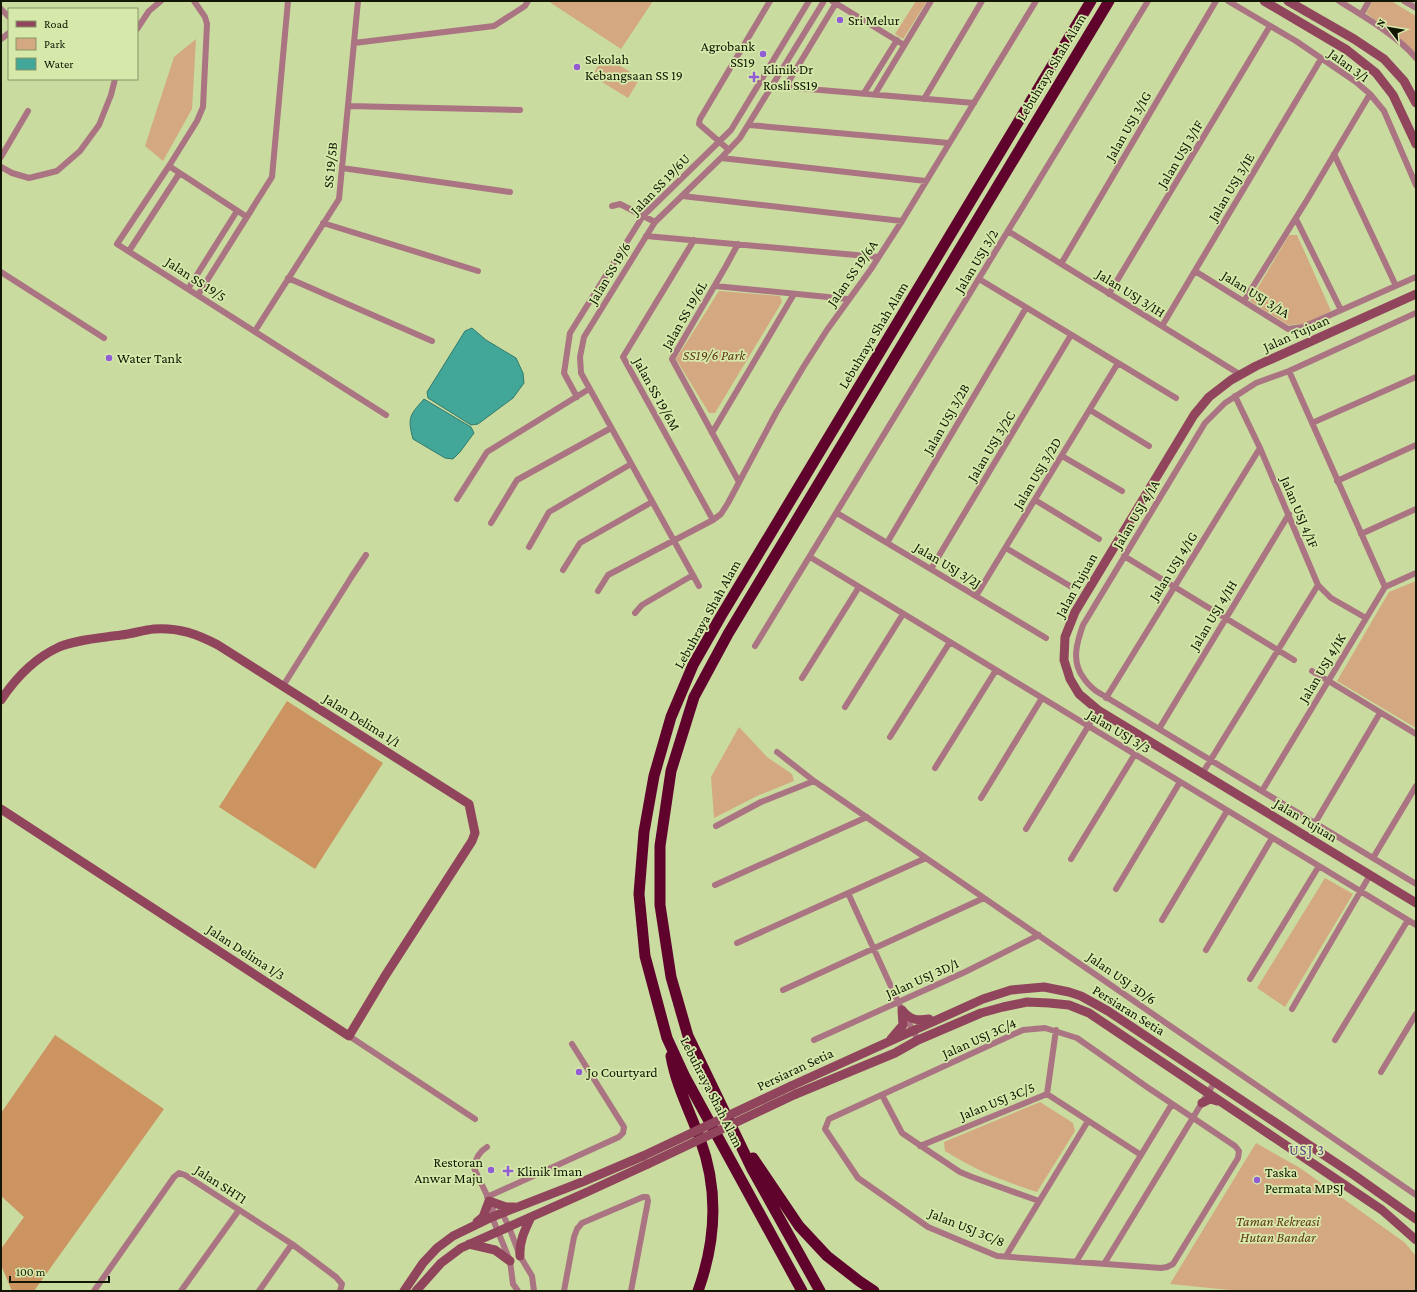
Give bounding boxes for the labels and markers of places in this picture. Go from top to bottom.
place label: Sri Melur [848,12,900,28]
marker: Sri Melur [835,15,845,25]
place label: Agrobank SS19 [701,38,755,70]
marker: Agrobank SS19 [758,49,768,59]
place label: Sekolah Kebangsaan SS 19 [585,51,683,83]
place label: Klinik Dr Rosli SS19 [763,61,818,93]
marker: Sekolah Kebangsaan SS 19 [572,62,582,72]
marker: Klinik Dr Rosli SS19 [748,71,760,83]
place label: Water Tank [117,350,182,366]
marker: Water Tank [104,353,114,363]
place label: Jo Courtyard [585,1064,658,1080]
marker: Jo Courtyard [574,1067,584,1077]
place label: Restoran Anwar Maju [414,1154,484,1187]
place label: Klinik Iman [517,1163,583,1179]
place label: Taska Permata MPSJ [1265,1164,1344,1196]
marker: Restoran Anwar Maju [486,1165,496,1175]
marker: Klinik Iman [502,1165,514,1177]
marker: Taska Permata MPSJ [1252,1175,1262,1185]

